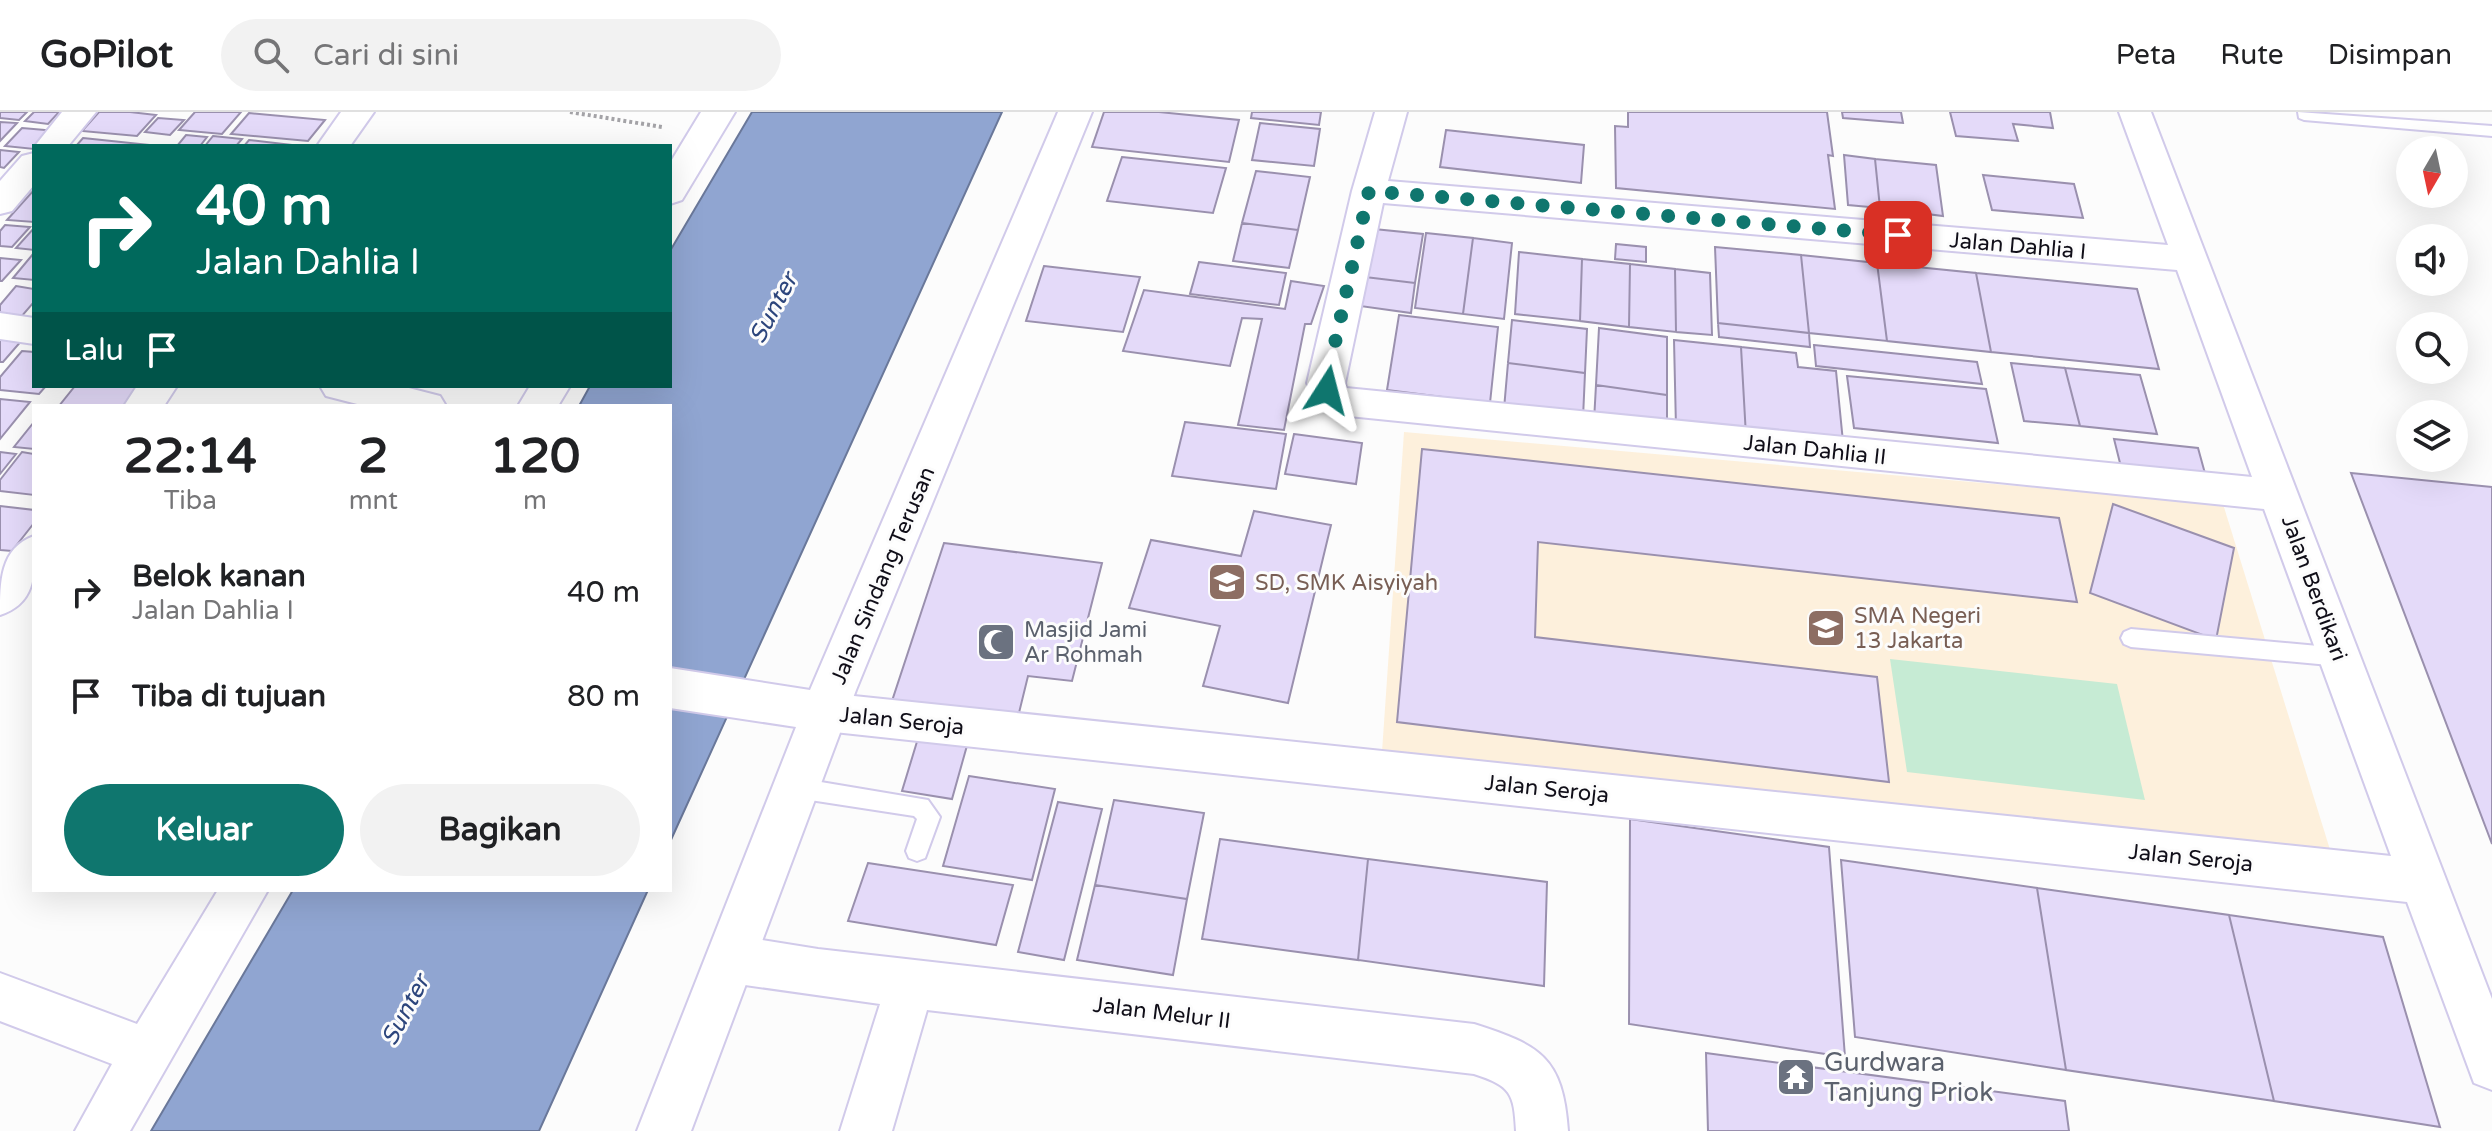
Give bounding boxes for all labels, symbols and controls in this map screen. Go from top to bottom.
search box [221,19,781,91]
text: GoPilot [40,32,173,78]
icon: search [249,33,293,77]
text: Cari di sini [313,37,459,74]
text: Peta [2116,38,2176,72]
text: Rute [2220,38,2284,72]
text: Disimpan [2328,38,2452,72]
north arrow [2396,136,2468,208]
map controls [2396,136,2468,472]
text: 40 m [196,173,332,240]
icon: right [64,176,168,280]
pin [1864,201,1932,269]
icon: arrive [1876,213,1920,257]
button: sound [2396,224,2468,296]
street label: Jalan Dahlia I [1949,227,2087,265]
text: Jalan Dahlia I [196,241,420,284]
water label: Sunter [743,266,805,348]
button: search [2396,312,2468,384]
icon: arrive [140,328,184,372]
text: Lalu [64,332,124,369]
position arrow [1285,348,1369,432]
button: layers [2396,400,2468,472]
text: 22:14 [124,428,257,486]
text: 2 [358,428,388,486]
text: 120 [490,428,580,486]
street label: Jalan Dahlia II [1742,430,1887,470]
street label: Jalan Sindang Terusan [825,463,941,688]
text: Tiba [164,485,217,516]
text: mnt [349,485,398,516]
text: m [523,485,547,516]
street label: Jalan Berdikari [2276,512,2352,665]
text: Belok kanan [132,558,306,595]
school or university icon: SD, SMK Aisyiyah [1206,561,1248,603]
icon: right [64,570,108,614]
place label: SD, SMK Aisyiyah [1255,570,1438,596]
text: 40 m [567,574,640,611]
text: Jalan Dahlia I [132,595,294,626]
place label: SMA Negeri 13 Jakarta [1854,603,1981,654]
school or university icon: SMA Negeri 13 Jakarta [1805,607,1847,649]
place label: Masjid Jami Ar Rohmah [1024,617,1147,668]
mosque icon: Masjid Jami Ar Rohmah [975,621,1017,663]
icon: arrive [64,674,108,718]
text: Tiba di tujuan [132,678,326,715]
text: 80 m [567,678,640,715]
street label: Jalan Seroja [838,702,965,740]
street label: Jalan Seroja [1483,770,1610,808]
button: Keluar [64,784,344,876]
button: Bagikan [360,784,640,876]
street label: Jalan Seroja [2127,839,2254,877]
water label: Sunter [375,968,437,1050]
street label: Jalan Melur II [1092,992,1232,1034]
place label: Gurdwara Tanjung Priok [1824,1047,1993,1108]
temple icon: Gurdwara Tanjung Priok [1775,1056,1817,1098]

